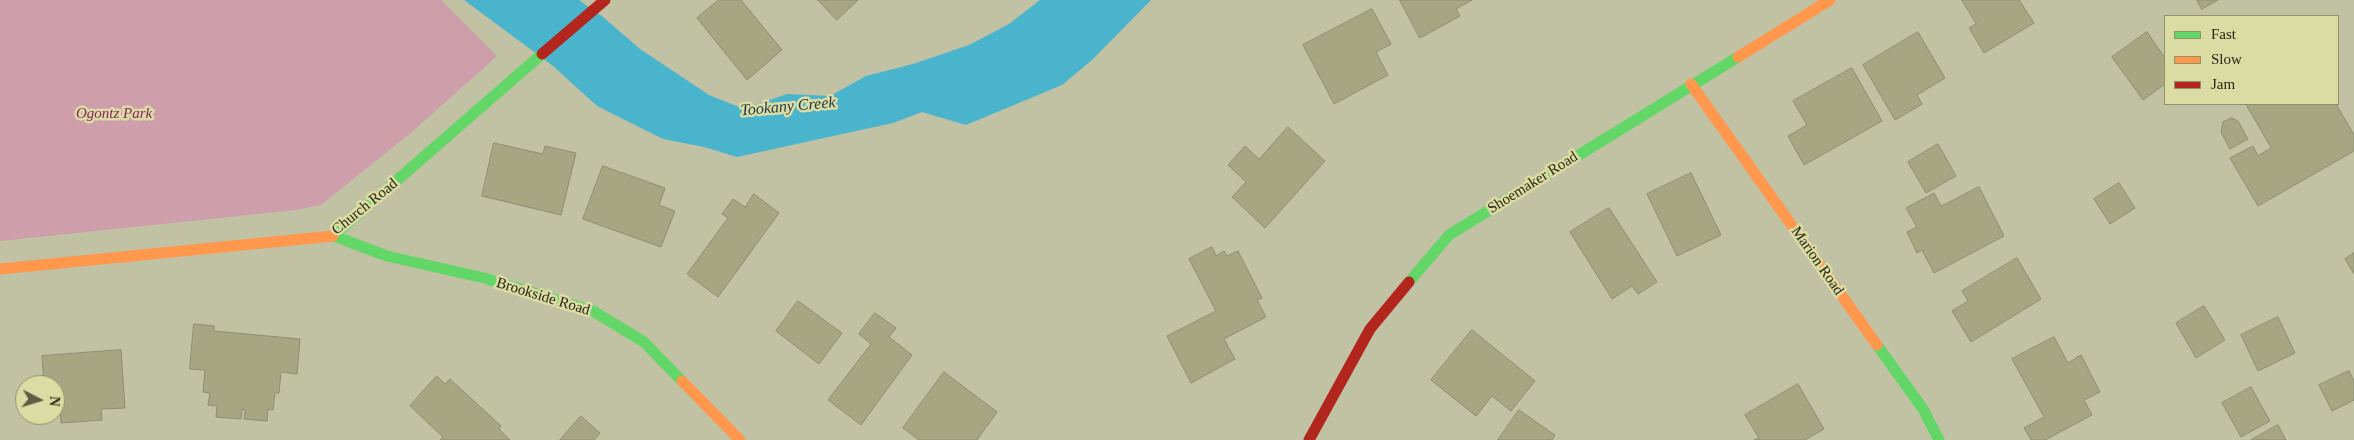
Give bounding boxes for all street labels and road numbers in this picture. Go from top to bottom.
street label: Shoemaker Road [1485,148,1581,218]
street label: Church Road [328,175,402,239]
street label: Marion Road [1787,223,1847,299]
street label: Brookside Road [494,274,592,320]

